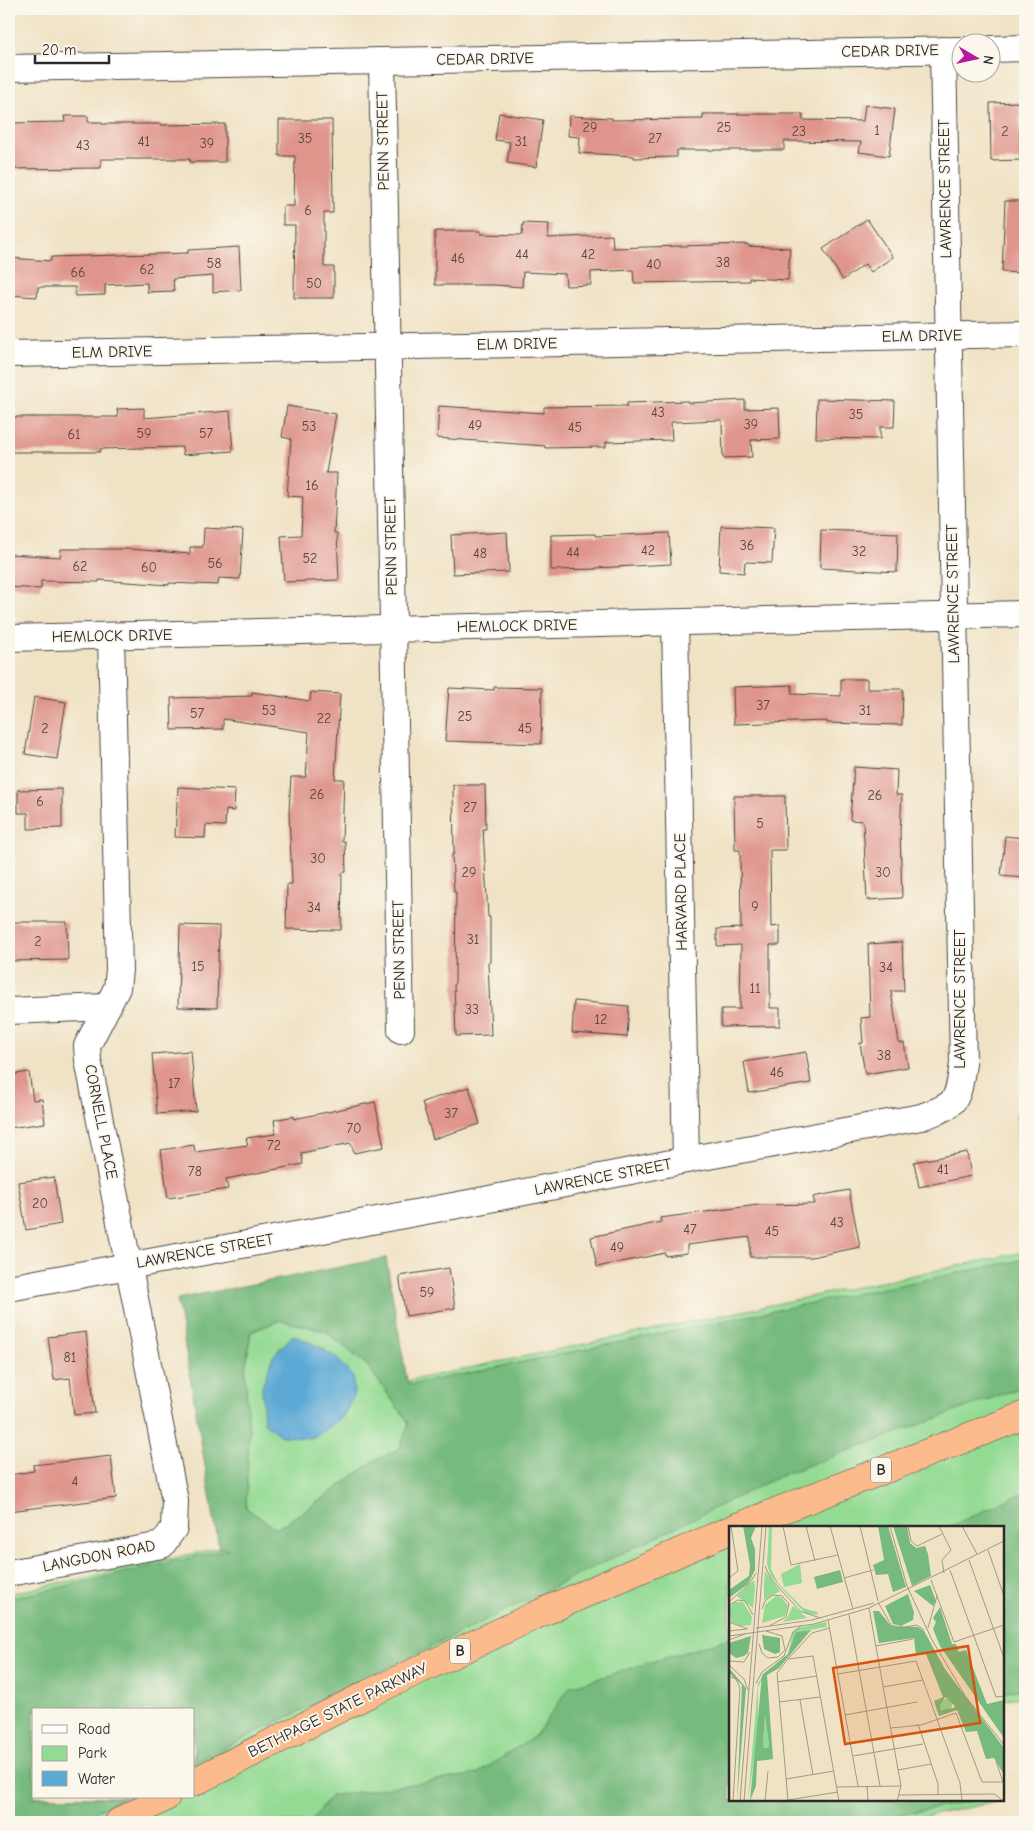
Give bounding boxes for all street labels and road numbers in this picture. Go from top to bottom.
street label: CEDAR DRIVE [841,41,939,61]
street label: CEDAR DRIVE [436,49,534,69]
street label: PENN STREET [373,91,393,191]
street label: LAWRENCE STREET [935,119,955,259]
street label: ELM DRIVE [882,326,963,346]
street label: ELM DRIVE [477,334,558,354]
street label: ELM DRIVE [72,342,153,362]
street label: PENN STREET [381,496,401,596]
street label: LAWRENCE STREET [943,524,963,664]
street label: HEMLOCK DRIVE [457,616,578,636]
street label: HEMLOCK DRIVE [52,626,173,646]
street label: HARVARD PLACE [671,833,691,951]
street label: PENN STREET [389,900,409,1000]
street label: LAWRENCE STREET [951,929,969,1069]
street label: CORNELL PLACE [81,1063,121,1181]
street label: LAWRENCE STREET [533,1155,674,1199]
street label: LAWRENCE STREET [135,1230,276,1272]
road number: B [871,1458,891,1482]
street label: LANGDON ROAD [41,1536,157,1576]
road number: B [450,1638,470,1664]
street label: BETHPAGE STATE PARKWAY [245,1658,431,1761]

